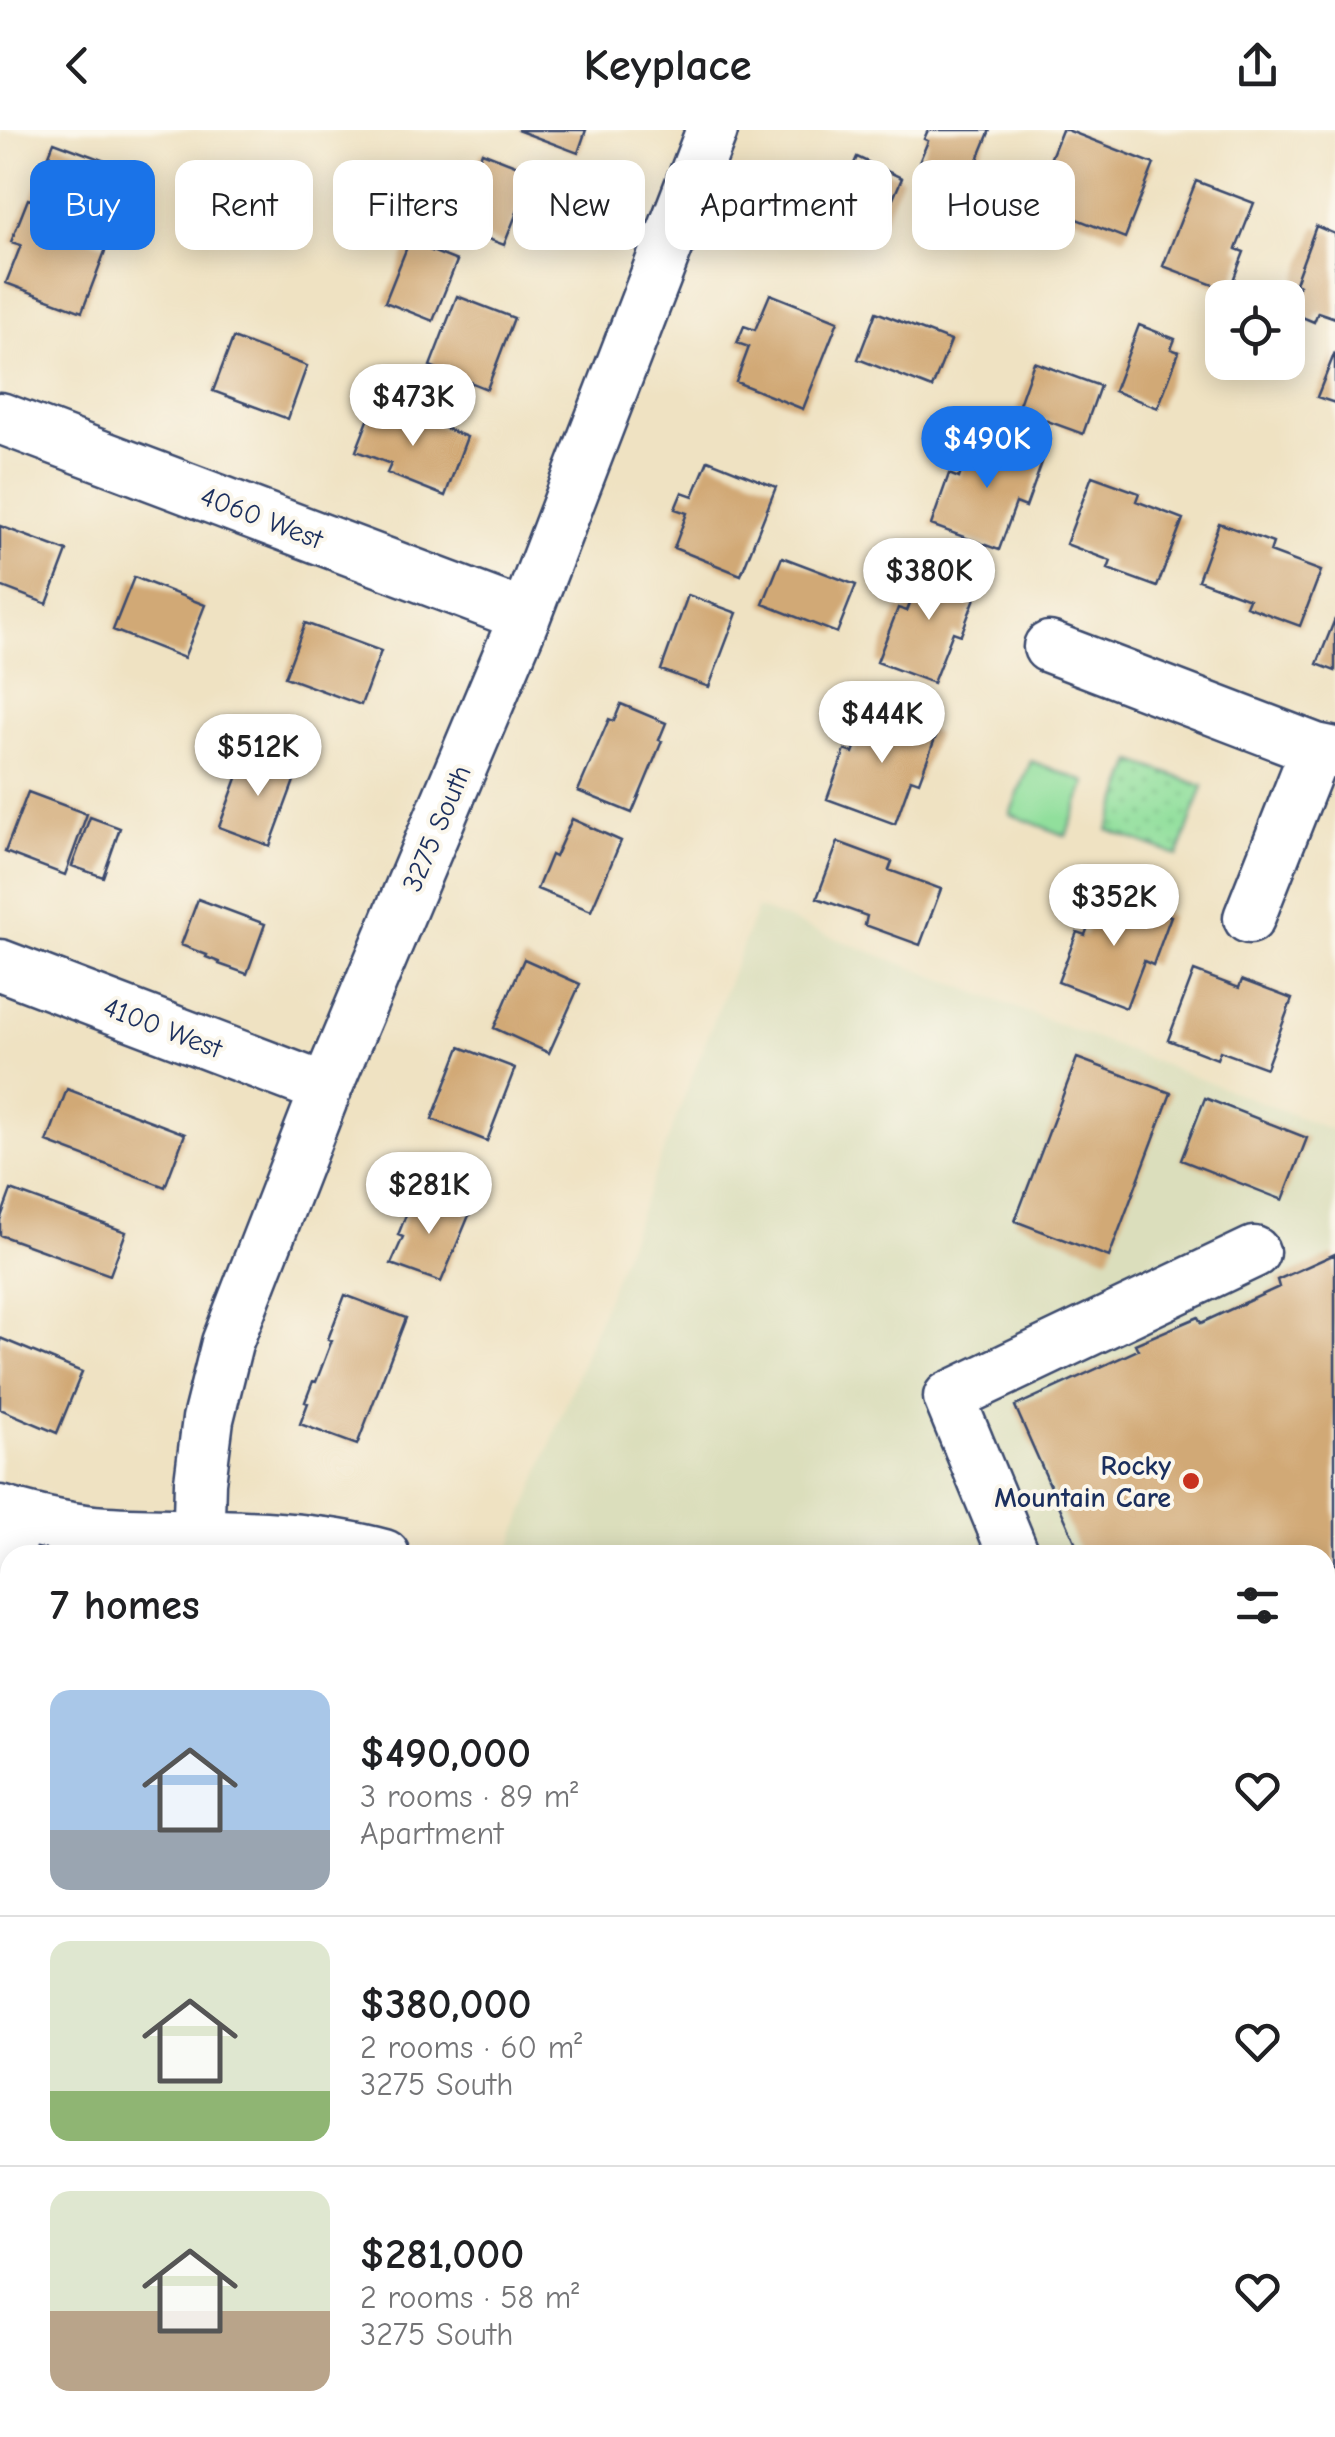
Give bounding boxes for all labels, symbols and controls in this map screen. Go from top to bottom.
icon: back [50,38,105,93]
icon: share [1230,38,1285,93]
text: Keyplace [583,39,752,91]
chip: Buy [30,160,155,250]
chip: Rent [175,160,313,250]
chip: Filters [333,160,493,250]
chip: New [513,160,645,250]
chip: Apartment [665,160,892,250]
chip: House [912,160,1075,250]
map controls [1205,280,1305,380]
button: locate [1205,280,1305,380]
pin: $473K [343,364,483,449]
text: $473K [372,378,454,415]
pin: $490K [917,406,1057,491]
text: $490K [943,420,1031,457]
street label: 4060 West [196,480,328,556]
pin: $380K [859,538,999,623]
text: $380K [885,552,973,589]
pin: $444K [812,681,952,766]
text: $444K [841,695,923,732]
pin: $512K [188,714,328,799]
text: $512K [217,728,299,765]
street label: 3275 South [396,760,478,896]
pin: $352K [1044,864,1184,949]
text: $352K [1071,878,1157,915]
street label: 4100 West [99,991,227,1065]
pin: $281K [359,1152,499,1237]
text: $281K [388,1166,470,1203]
place label: Rocky Mountain Care [994,1450,1171,1514]
marker: Rocky Mountain Care [1180,1470,1202,1492]
icon: filters [1230,1578,1285,1633]
text: 7 homes [50,1581,200,1630]
text: $490,000 [360,1729,531,1778]
icon: home [130,1730,250,1850]
icon: heart [1230,1763,1285,1818]
text: 3 rooms · 89 m² [360,1778,578,1815]
text: Apartment [360,1815,503,1852]
text: $380,000 [360,1980,532,2029]
icon: home [130,1981,250,2101]
icon: heart [1230,2014,1285,2069]
text: 2 rooms · 60 m² [360,2029,582,2066]
text: 3275 South [360,2066,513,2103]
text: $281,000 [360,2230,524,2279]
icon: home [130,2231,250,2351]
icon: heart [1230,2264,1285,2319]
text: 2 rooms · 58 m² [360,2279,579,2316]
text: 3275 South [360,2316,513,2353]

